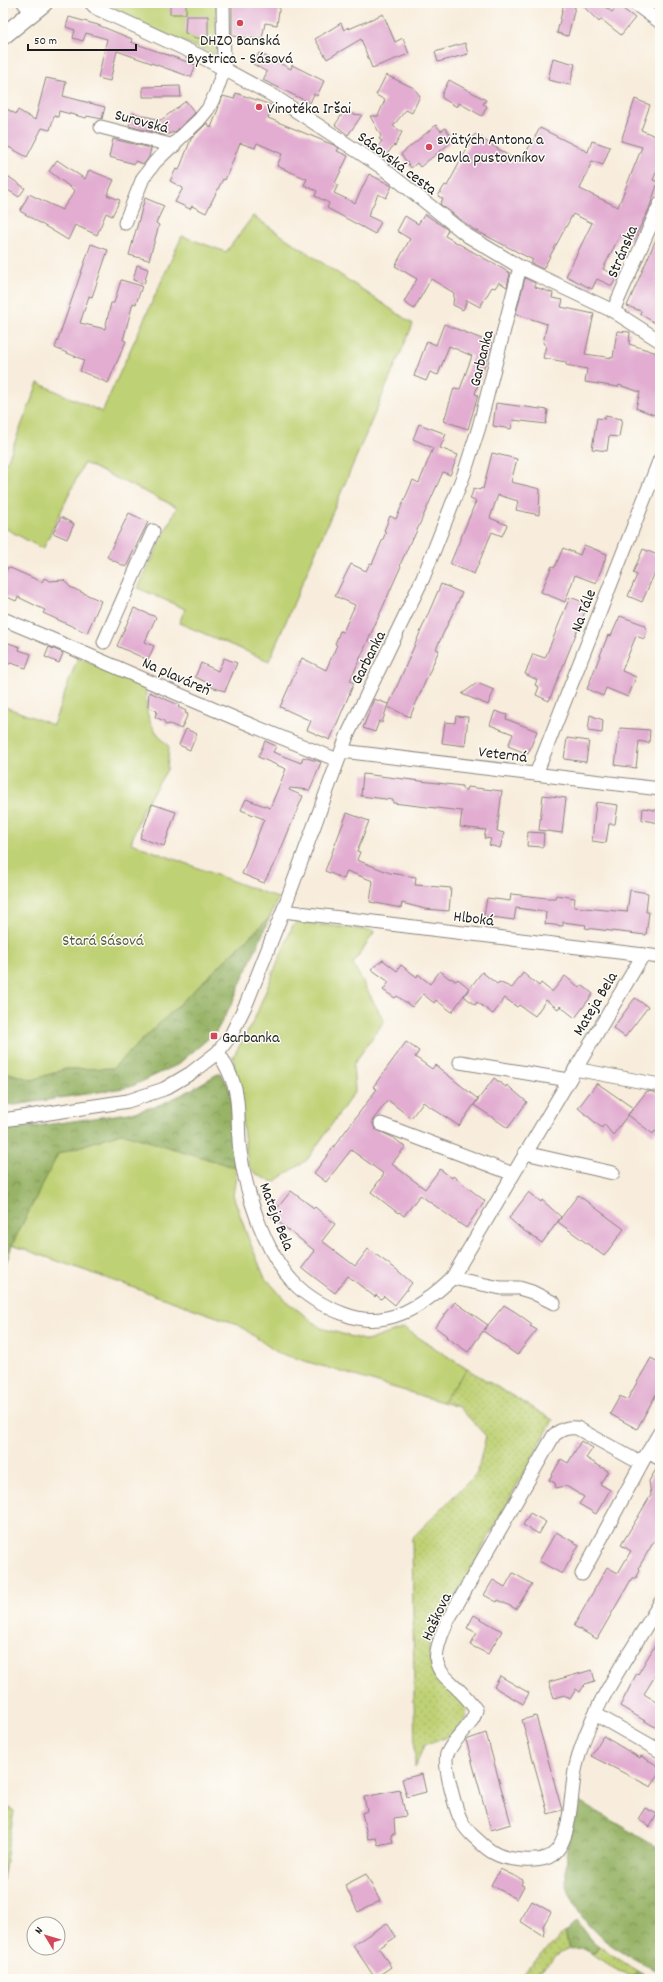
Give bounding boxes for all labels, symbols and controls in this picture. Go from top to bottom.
marker: DHZO Banská Bystrica - Sásová [235,18,245,28]
scale bar [28,26,136,52]
place label: DHZO Banská Bystrica - Sásová [187,30,293,71]
text: 50 m [34,33,57,50]
place label: Vinotéka Iršai [267,98,351,121]
marker: Vinotéka Iršai [254,102,264,112]
street label: Surovská [112,104,171,141]
street label: Sásovská cesta [352,126,441,202]
place label: svätých Antona a Pavla pustovníkov [437,129,545,170]
marker: svätých Antona a Pavla pustovníkov [424,142,434,152]
street label: Stránska [602,222,645,282]
street label: Garbanka [464,327,501,389]
street label: Na Tále [566,586,603,636]
street label: Garbanka [346,627,393,689]
street label: Na plaváreň [138,652,214,703]
street label: Veterná [477,741,528,770]
street label: Hlboká [452,906,495,933]
park label: Stará Sásová [62,930,144,953]
street label: Mateja Bela [568,967,625,1041]
place label: Garbanka [222,1027,280,1050]
marker: Garbanka [209,1031,219,1041]
street label: Mateja Bela [252,1180,299,1255]
street label: Haškova [416,1589,459,1645]
north arrow [26,1916,66,1956]
text: N [32,1924,48,1938]

